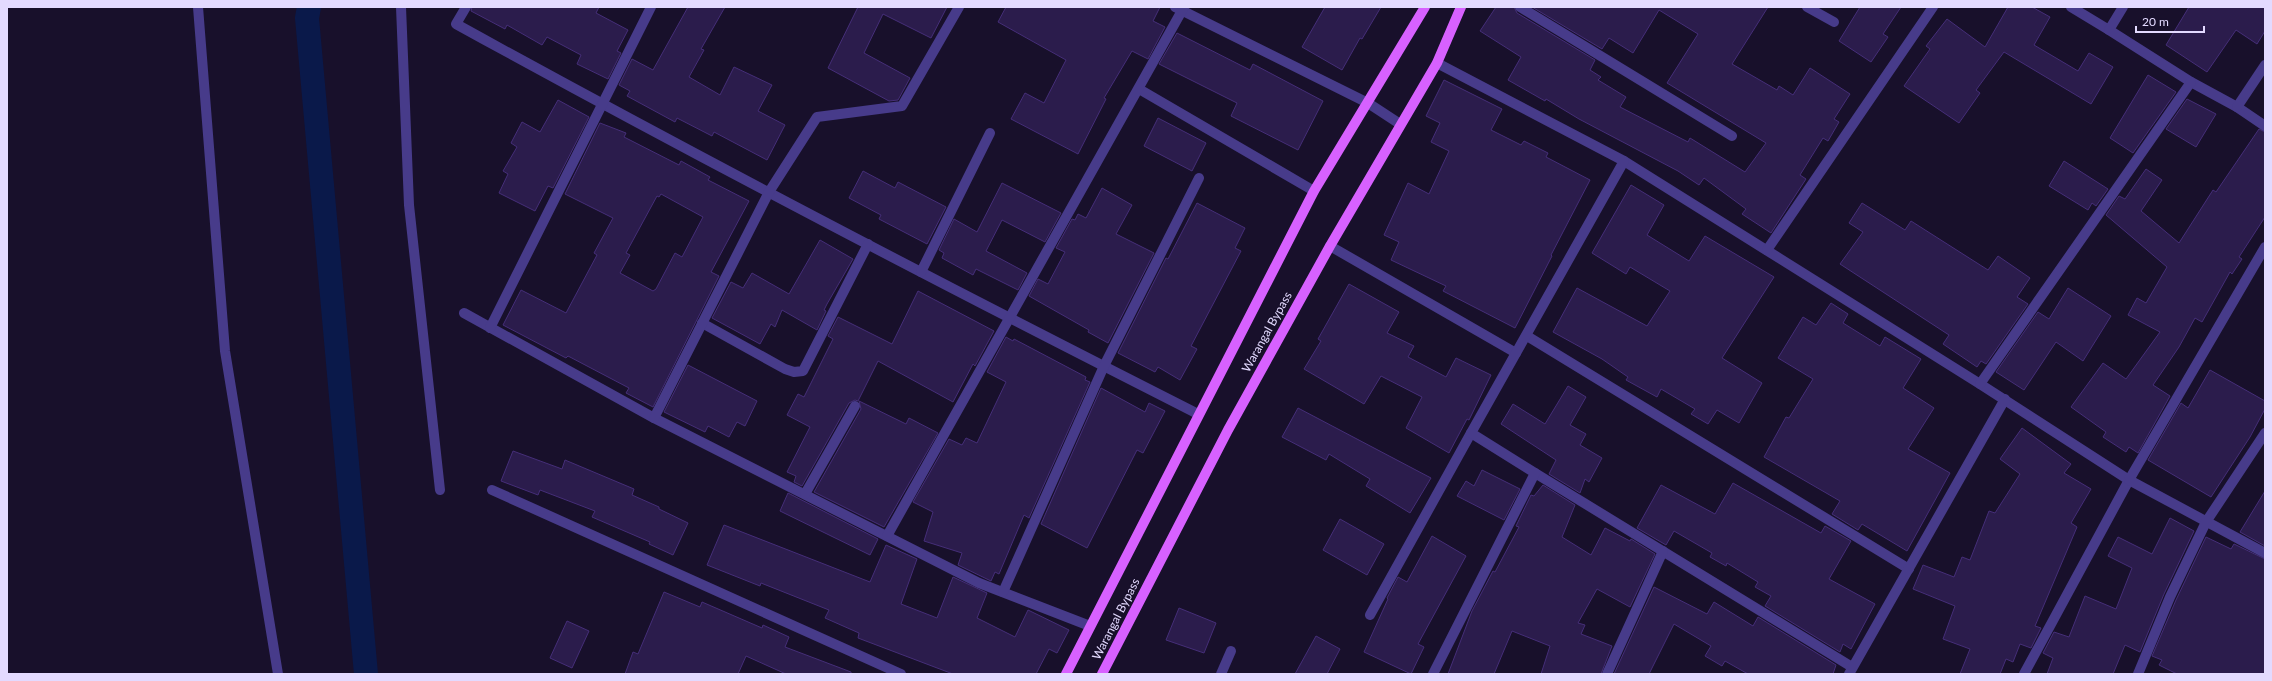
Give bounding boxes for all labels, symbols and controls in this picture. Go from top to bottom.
scale bar [2136,8,2204,34]
text: 20 m [2142,14,2169,29]
street label: Warangal Bypass [1238,289,1295,375]
street label: Warangal Bypass [1089,575,1143,662]

